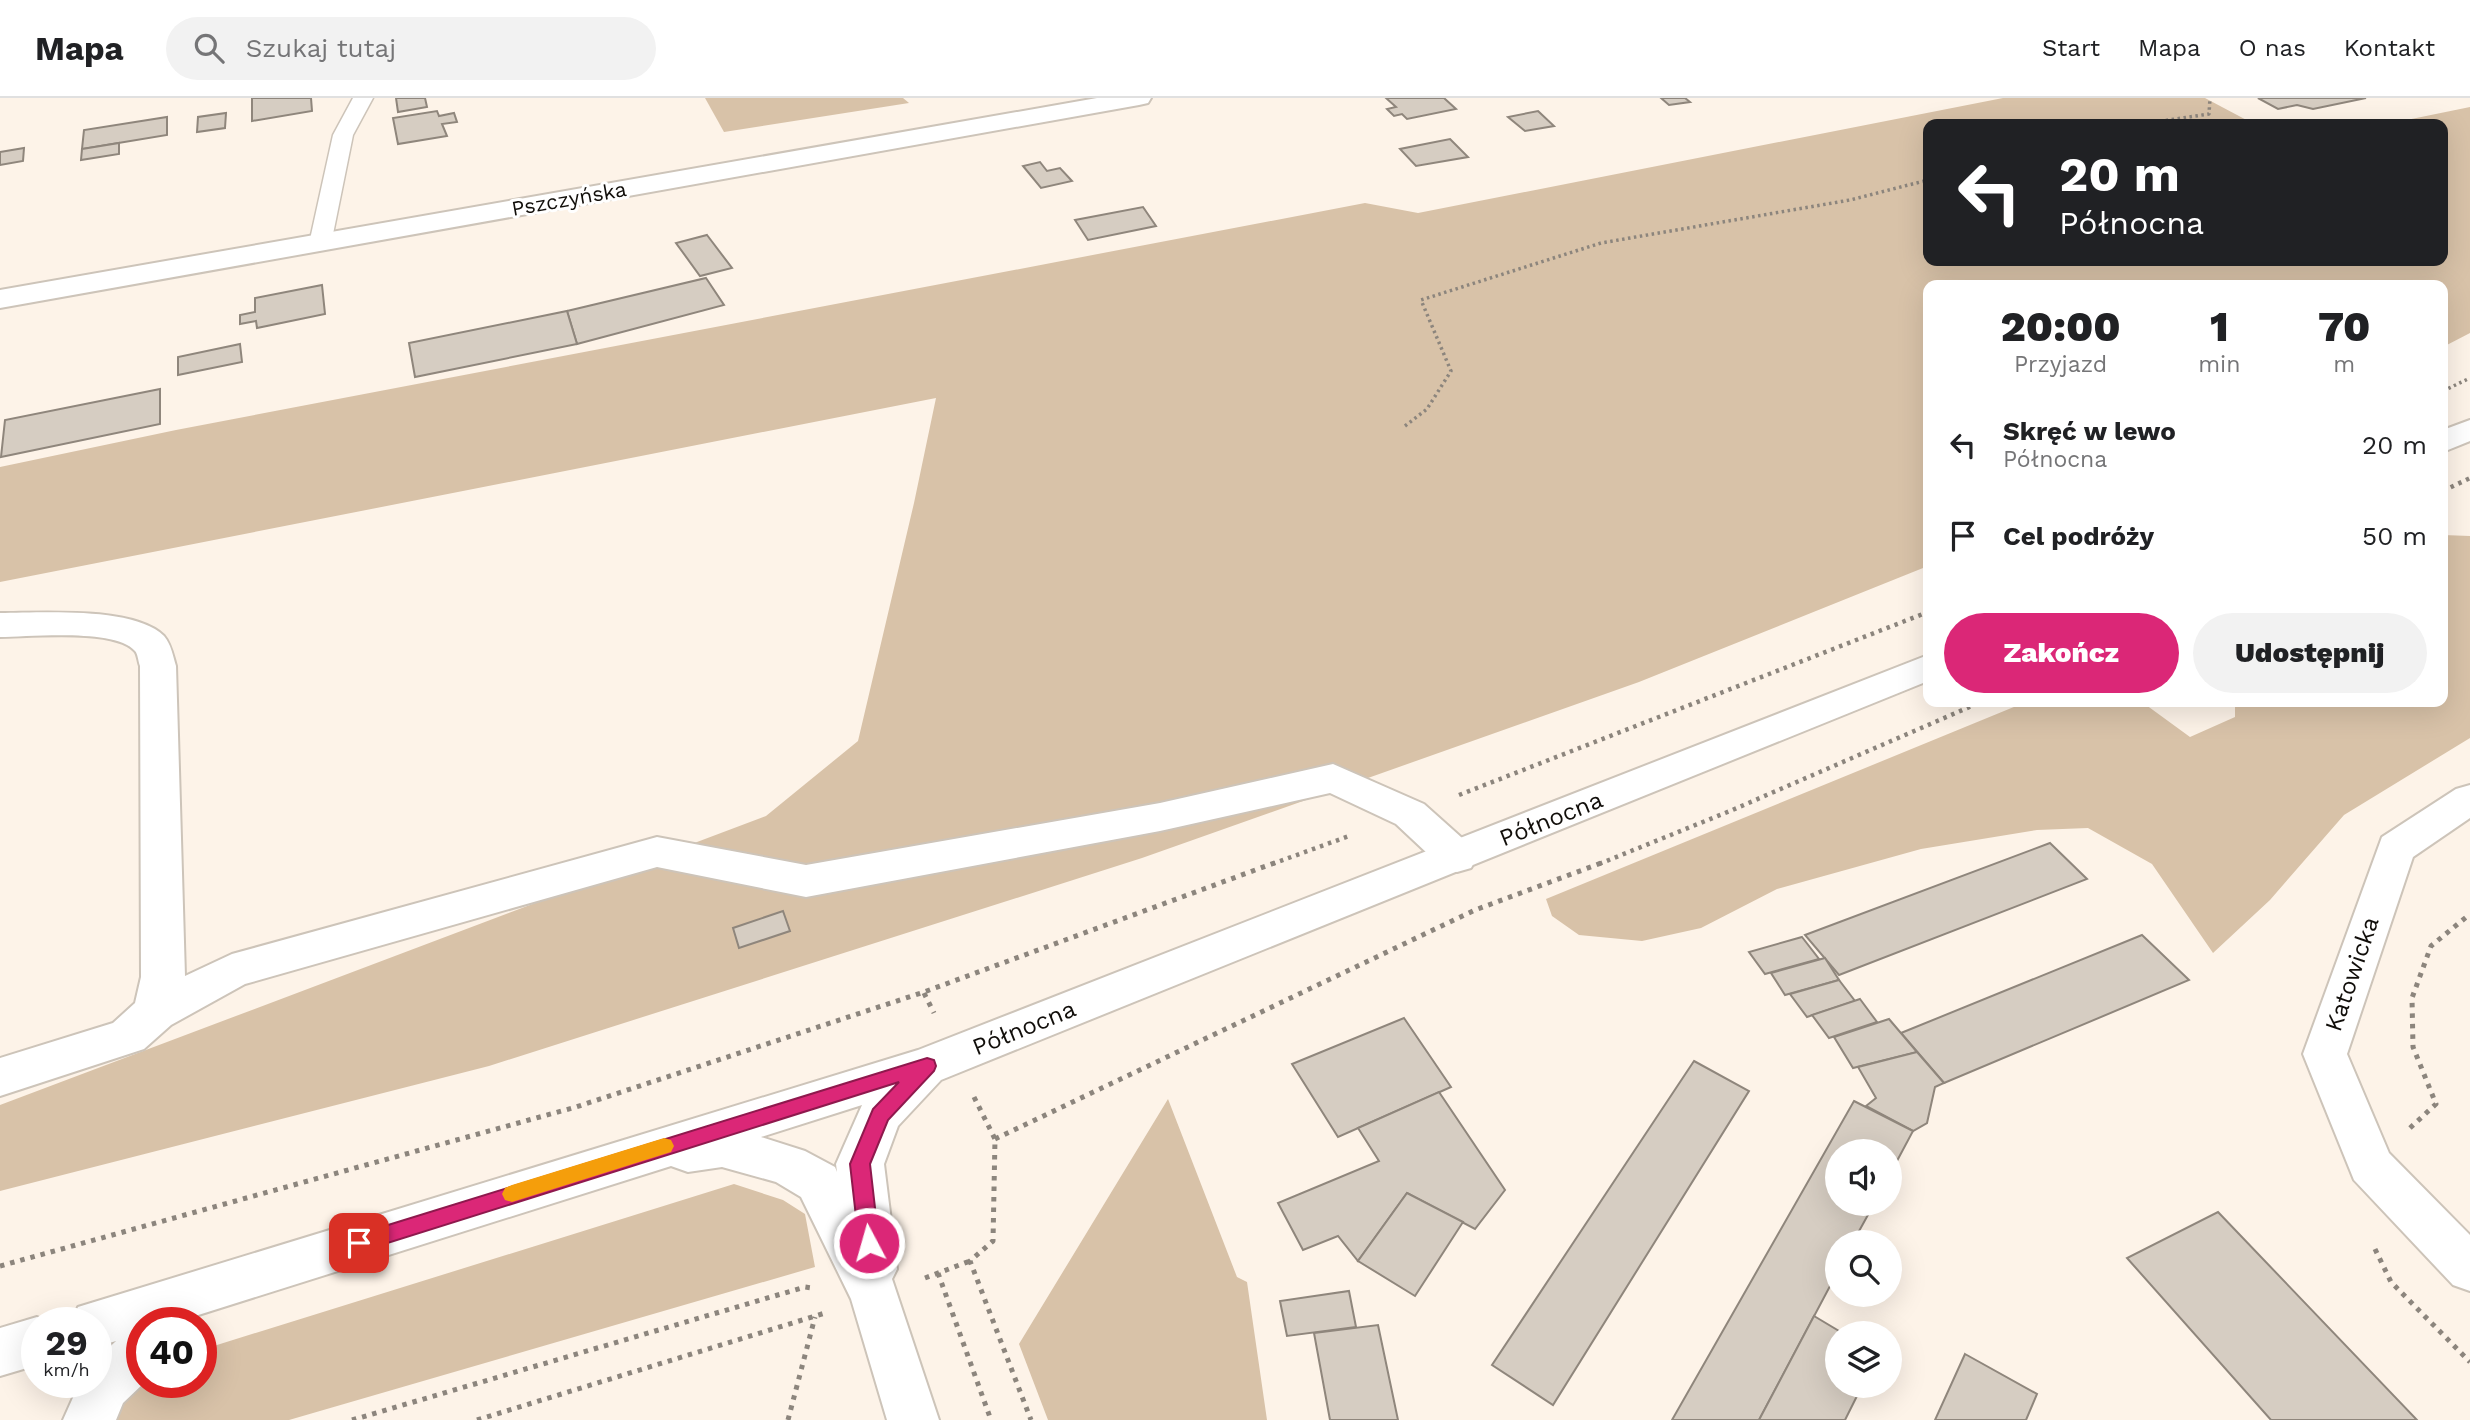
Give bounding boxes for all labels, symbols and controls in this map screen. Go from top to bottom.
search box [166,17,656,80]
text: Mapa [35,29,124,68]
icon: search [190,29,228,67]
text: Szukaj tutaj [246,33,396,63]
text: Start [2042,34,2100,62]
text: Mapa [2138,34,2201,62]
text: O nas [2239,34,2306,62]
text: Kontakt [2344,34,2435,62]
text: 20 m [2059,145,2180,203]
icon: left [1944,147,2035,238]
street label: Pszczyńska [509,176,628,221]
text: Północna [2059,204,2204,242]
text: 20:00 [2001,302,2121,351]
text: 1 [2210,302,2229,351]
text: 70 [2318,302,2370,351]
text: Przyjazd [2014,351,2107,378]
text: min [2198,351,2240,378]
text: m [2333,351,2355,378]
text: Skręć w lewo [2003,416,2176,446]
icon: left [1944,426,1982,464]
text: 20 m [2362,430,2427,460]
text: Północna [2003,446,2107,473]
icon: arrive [1944,517,1982,555]
text: Cel podróży [2003,521,2154,551]
text: 50 m [2362,521,2427,551]
button: Zakończ [1944,613,2179,693]
button: Udostępnij [2193,613,2427,693]
street label: Północna [1495,786,1607,852]
street label: Katowicka [2319,913,2385,1035]
street label: Północna [968,995,1080,1061]
map controls [1825,1139,1902,1398]
button: sound [1825,1139,1902,1216]
position arrow [832,1206,906,1280]
pin [329,1213,389,1273]
icon: arrive [340,1224,378,1262]
button: search [1825,1230,1902,1307]
speed limit sign: 40 [126,1307,217,1398]
button: layers [1825,1321,1902,1398]
text: 29 [45,1322,88,1364]
text: km/h [43,1359,90,1380]

